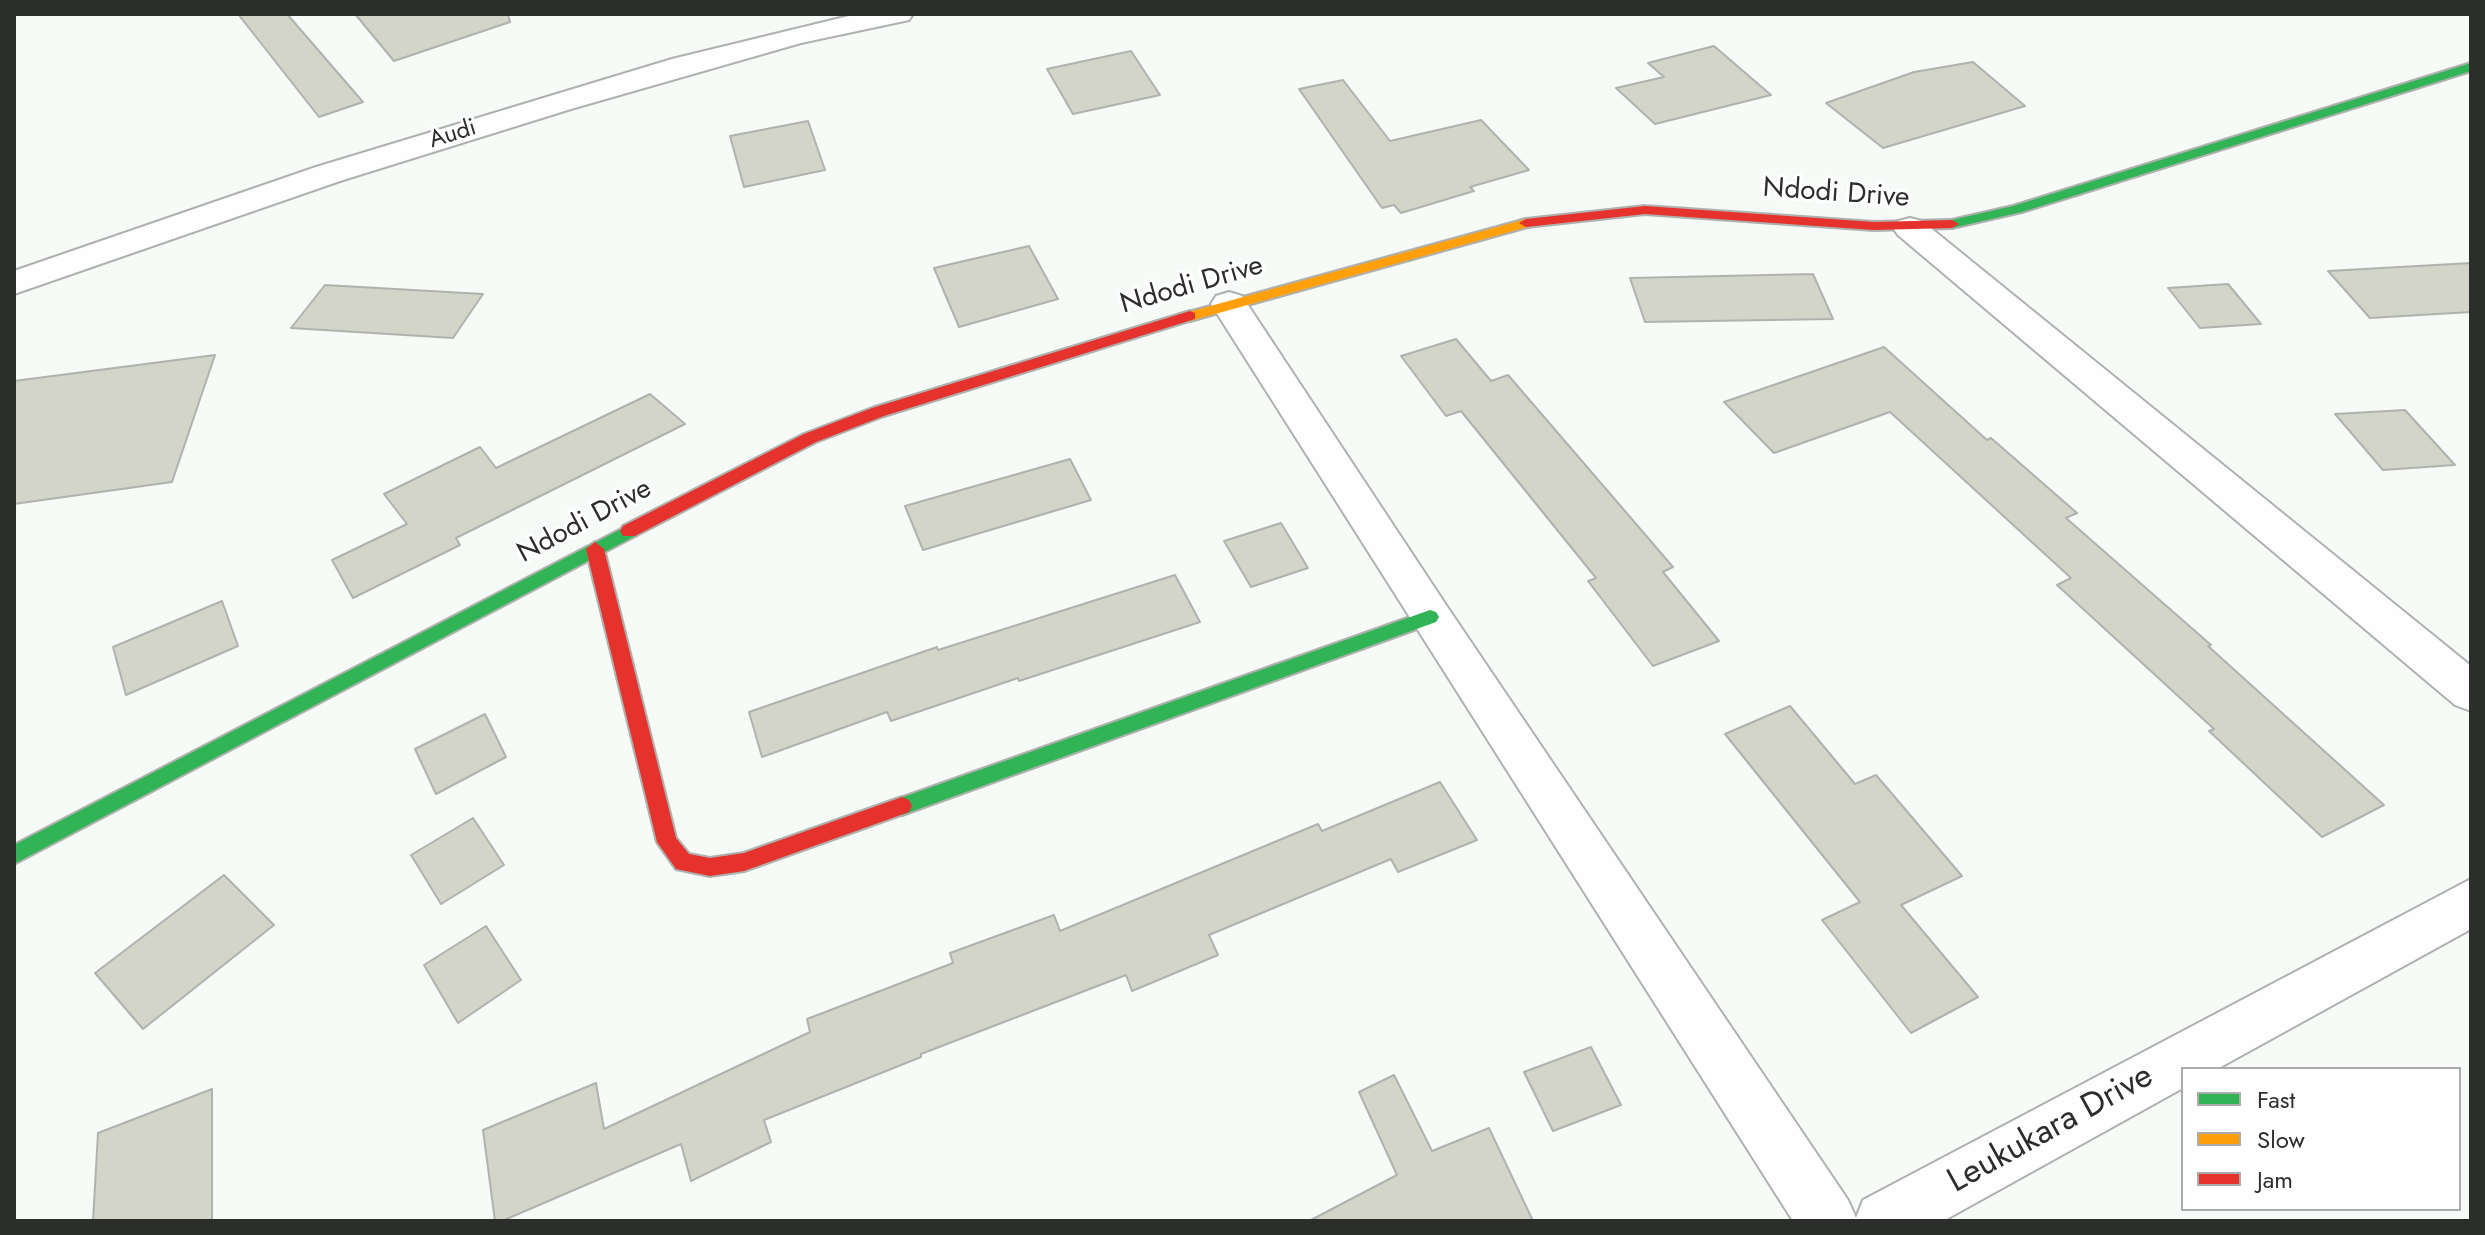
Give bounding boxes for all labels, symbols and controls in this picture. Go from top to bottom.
street label: Audi [426,114,480,156]
street label: Ndodi Drive [1762,172,1910,216]
street label: Ndodi Drive [1117,250,1267,322]
street label: Ndodi Drive [512,473,658,571]
street label: Leukukara Drive [1941,1057,2161,1203]
legend [2181,1067,2461,1211]
text: Fast [2257,1082,2295,1117]
text: Slow [2257,1122,2305,1157]
text: Jam [2257,1162,2293,1197]

